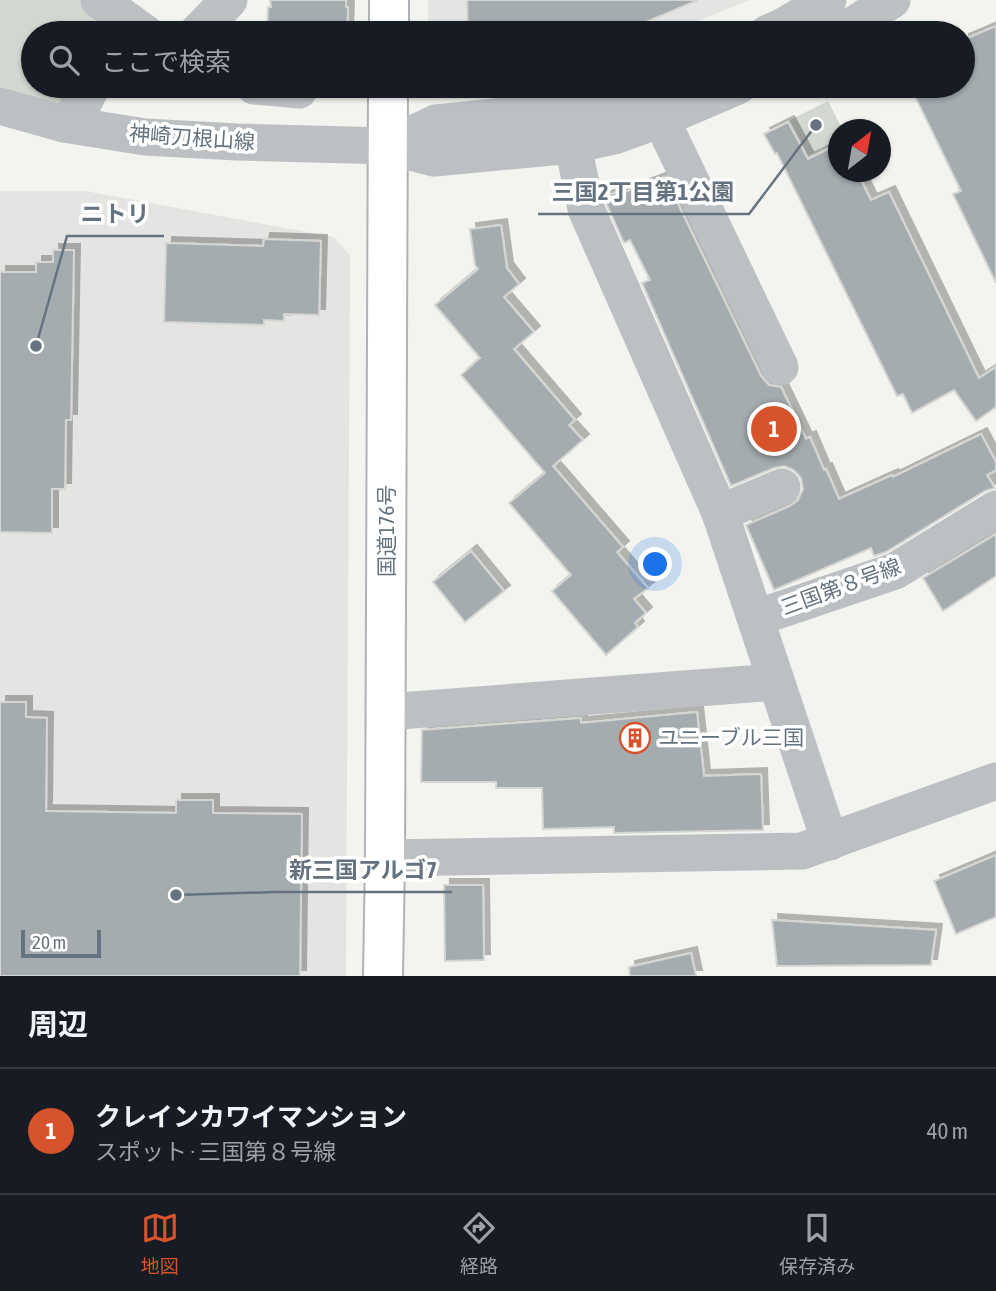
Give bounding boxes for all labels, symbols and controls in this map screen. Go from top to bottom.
search box [21,21,975,98]
icon: search [45,41,83,79]
text: ここで検索 [101,47,231,77]
north arrow [828,119,891,182]
street label: 神崎刀根山線 [128,121,256,153]
callout: 三国2丁目第1公園 [538,170,749,214]
text: 三国2丁目第1公園 [552,179,734,205]
callout: ニトリ [67,192,164,236]
text: ニトリ [81,201,150,227]
pin: 1 [751,403,797,455]
street label: 国道176号 [374,485,398,577]
your location [638,547,672,581]
street label: 三国第８号線 [777,553,904,619]
building icon: ユニーブル三国 [618,721,652,755]
place label: ユニーブル三国 [658,725,804,749]
callout: 新三国アルゴ7 [275,848,452,892]
text: 新三国アルゴ7 [289,857,437,883]
scale bar [21,927,102,959]
text: 20 m [32,931,66,953]
text: 周辺 [28,1007,88,1041]
text: クレインカワイマンション [95,1102,407,1132]
text: 1 [46,1118,56,1144]
text: 40 m [927,1118,968,1144]
text: スポット · 三国第８号線 [95,1139,336,1165]
tab: 地図 [141,1209,179,1278]
tab: 経路 [460,1209,498,1278]
tab: 保存済み [779,1209,855,1278]

